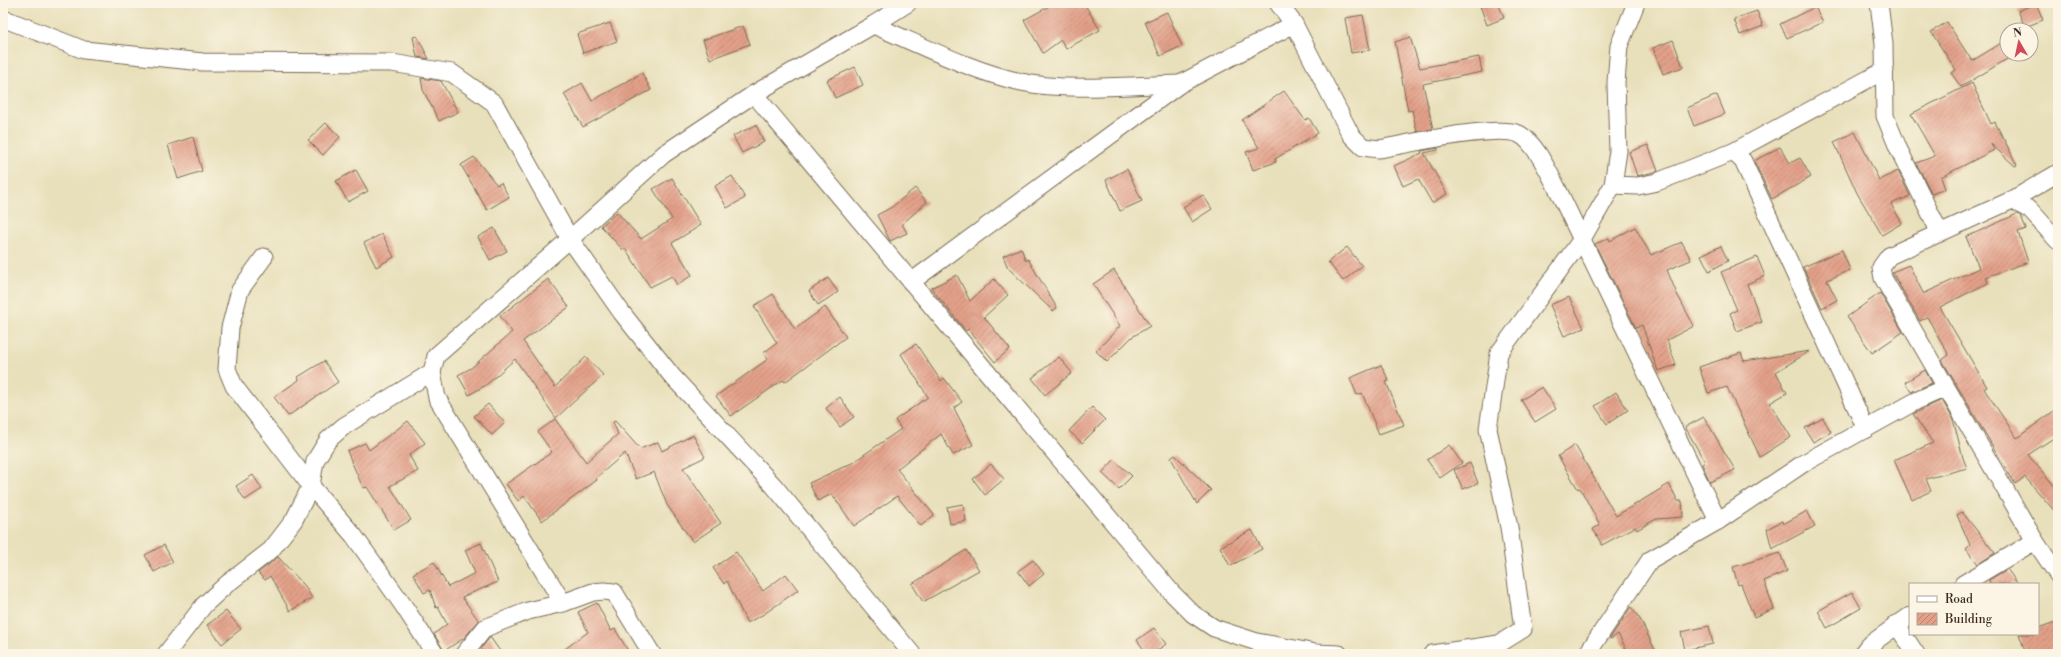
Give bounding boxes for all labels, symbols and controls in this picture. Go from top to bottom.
north arrow [1999,22,2039,62]
text: N [2012,25,2023,41]
legend [1909,583,2039,635]
text: Road [1945,592,1973,607]
text: Building [1944,612,1993,627]

